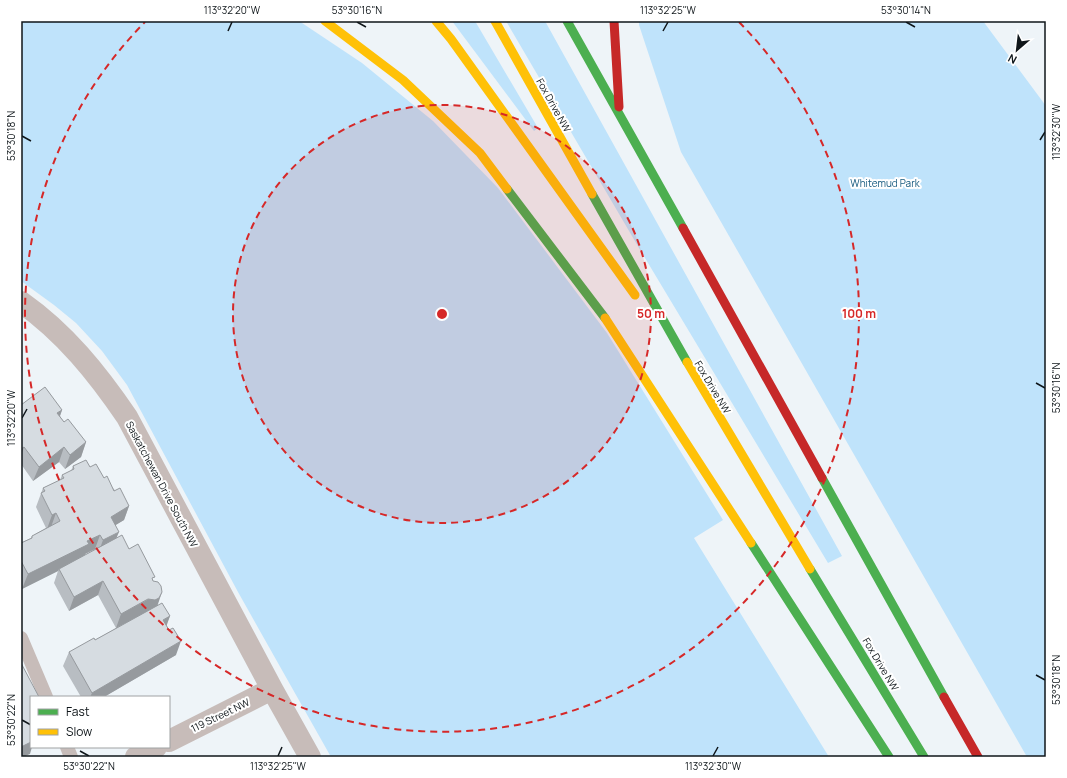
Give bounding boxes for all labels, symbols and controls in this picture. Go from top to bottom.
text: 113°32'20"W [204,3,261,17]
text: 53°30'16"N [332,3,382,17]
text: 113°32'25"W [640,3,697,17]
text: 53°30'14"N [881,3,931,17]
north arrow [997,30,1037,70]
text: N [1005,51,1019,68]
street label: Fox Drive NW [533,76,575,135]
text: 113°32'30"W [1049,103,1063,160]
text: 53°30'18"N [4,111,18,161]
park label: Whitemud Park [850,176,921,190]
text: 50 m [637,305,665,322]
text: 100 m [842,305,876,322]
centre of rings [435,307,449,321]
street label: Fox Drive NW [692,358,735,417]
text: 53°30'16"N [1049,363,1063,413]
text: 113°32'20"W [4,389,18,446]
street label: Saskatchewan Drive South NW [123,419,202,550]
street label: Fox Drive NW [860,635,903,694]
text: 53°30'18"N [1049,655,1063,705]
text: 53°30'22"N [4,694,18,746]
street label: 119 Street NW [188,694,252,735]
legend [30,696,170,748]
text: Fast [66,703,90,720]
text: Slow [66,723,92,740]
text: 53°30'22"N [63,759,115,773]
text: 113°32'25"W [250,759,307,773]
text: 113°32'30"W [685,759,742,773]

